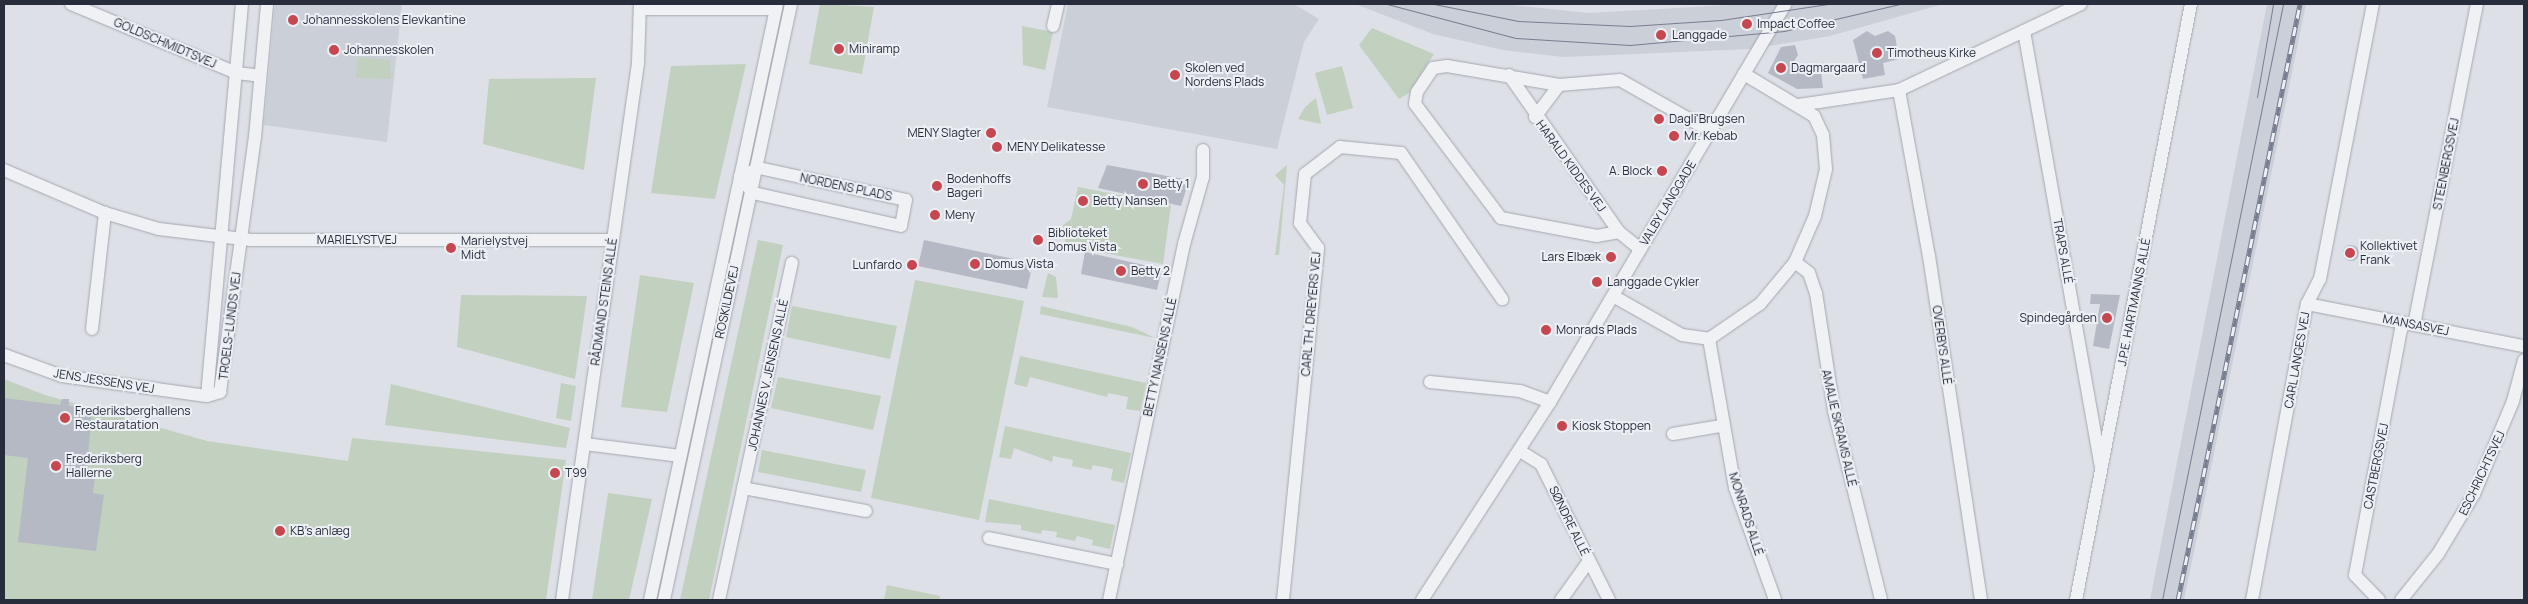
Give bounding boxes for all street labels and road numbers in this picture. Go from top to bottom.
street label: GOLDSCHMIDTSVEJ [111,15,219,71]
street label: HARALD KIDDES VEJ [1533,117,1609,215]
street label: STEENBERGSVEJ [2430,117,2462,211]
street label: VALBY LANGGADE [1637,158,1699,248]
street label: NORDENS PLADS [799,170,893,204]
street label: TRAPS ALLÉ [2050,217,2076,285]
street label: MARIELYSTVEJ [317,233,397,247]
street label: RÅDMAND STEINS ALLÉ [588,237,620,367]
street label: J.P.E. HARTMANNS ALLÉ [2115,237,2153,367]
street label: CARL TH. DREYERS VEJ [1298,251,1324,377]
street label: ROSKILDEVEJ [712,264,742,340]
street label: TROELS-LUNDS VEJ [216,271,244,381]
street label: BETTY NANSENS ALLÉ [1140,296,1180,418]
street label: JOHANNES V. JENSENS ALLÉ [745,298,791,452]
street label: OVERBYS ALLÉ [1929,305,1955,385]
street label: CARL LANGES VEJ [2281,310,2313,410]
street label: MANSASVEJ [2382,311,2450,339]
street label: JENS JESSENS VEJ [53,366,155,396]
street label: AMALIE SKRAMS ALLÉ [1819,368,1859,488]
street label: CASTBERGSVEJ [2361,422,2391,510]
street label: ESCHRICHTSVEJ [2456,428,2508,518]
street label: MONRADS ALLÉ [1726,471,1766,557]
street label: SØNDRE ALLÉ [1546,484,1592,558]

